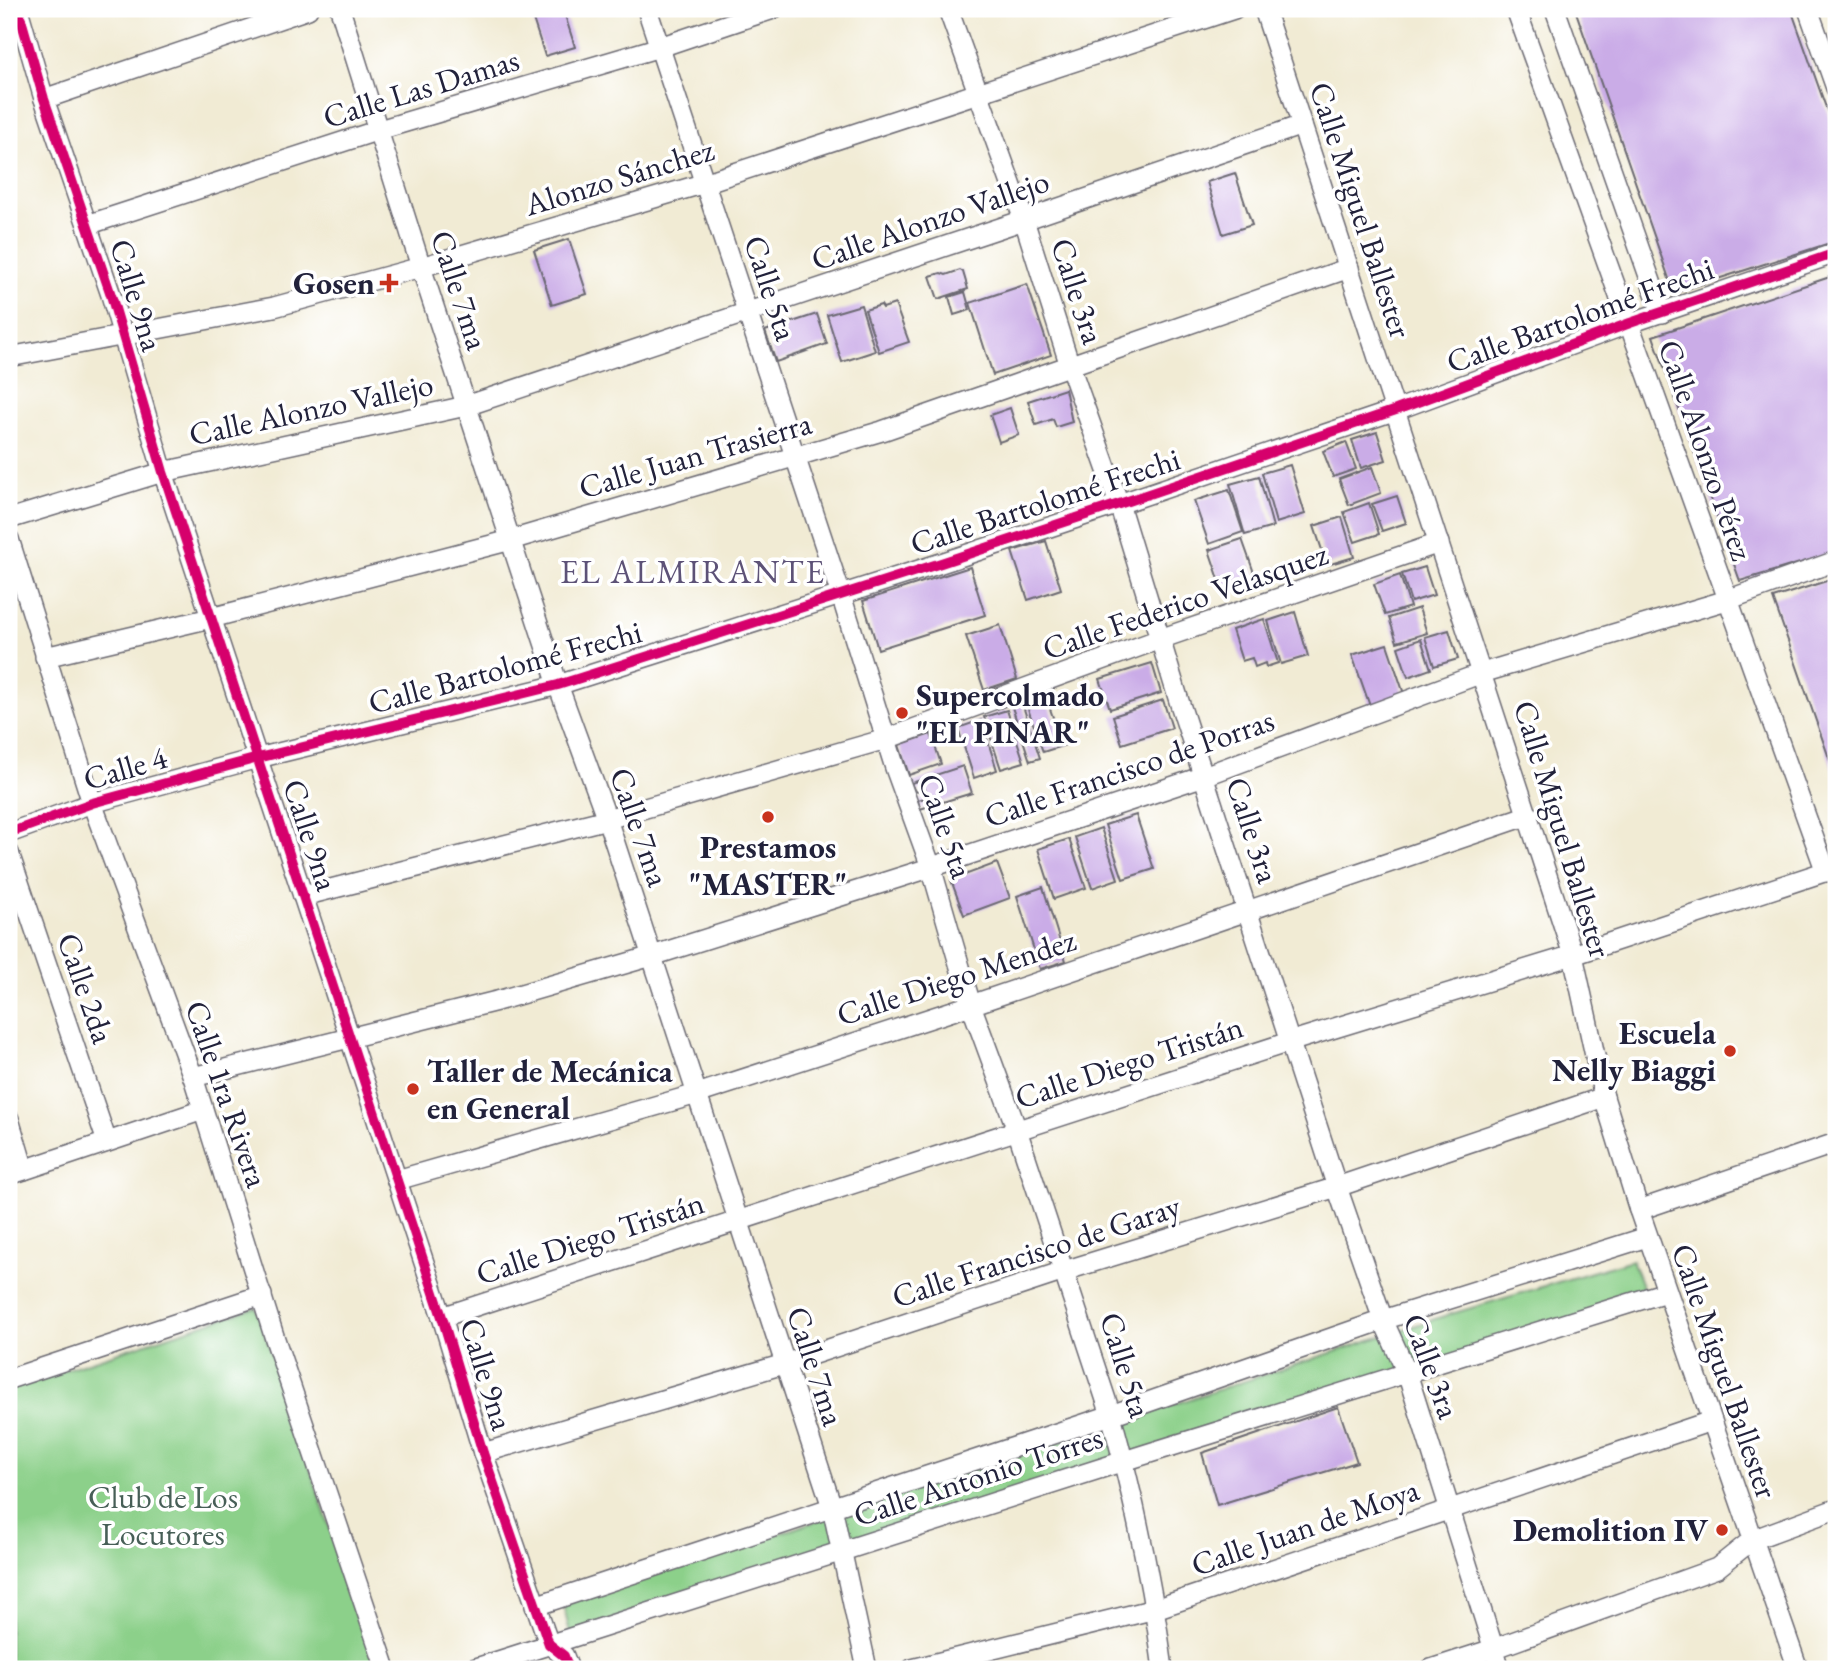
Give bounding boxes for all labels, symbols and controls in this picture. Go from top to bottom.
street label: Calle Las Damas [318,38,524,138]
street label: Calle Miguel Ballester [1300,77,1422,344]
street label: Alonzo Sánchez [518,128,719,226]
street label: Calle Alonzo Vallejo [806,160,1054,280]
street label: Calle 7ma [421,225,499,355]
street label: Calle 5ta [734,230,808,346]
street label: Calle 3ra [1041,233,1115,349]
street label: Calle 9na [100,234,174,356]
street label: Calle Bartolomé Frechi [1441,247,1719,383]
place label: Gosen [293,262,375,304]
marker: Gosen [381,275,397,291]
street label: Calle Alonzo Pérez [1649,334,1763,566]
street label: Calle Alonzo Vallejo [185,363,437,455]
street label: Calle Juan Trasierra [574,402,816,508]
street label: Calle Bartolomé Frechi [905,438,1185,564]
street label: Calle Federico Velasquez [1037,532,1333,670]
district label: EL ALMIRANTE [560,550,826,593]
street label: Calle Bartolomé Frechi [364,610,646,724]
place label: Supercolmado "EL PINAR" [916,674,1104,753]
street label: Calle Miguel Ballester [1504,695,1622,963]
street label: Calle Francisco de Porras [979,699,1279,837]
marker: Supercolmado "EL PINAR" [894,705,910,721]
street label: Calle 4 [78,736,172,800]
street label: Calle 7ma [600,762,680,892]
street label: Calle 5ta [909,768,983,884]
street label: Calle 3ra [1216,772,1290,888]
street label: Calle 9na [273,774,349,896]
marker: Prestamos "MASTER" [760,809,776,825]
place label: Prestamos "MASTER" [689,826,847,905]
street label: Calle Diego Mendez [831,919,1081,1035]
street label: Calle 2da [48,927,124,1049]
street label: Calle 1ra Rivera [175,995,279,1193]
street label: Calle Diego Tristán [1010,1005,1248,1119]
place label: Escuela Nelly Biaggi [1552,1012,1717,1091]
marker: Escuela Nelly Biaggi [1722,1043,1738,1059]
place label: Taller de Mecánica en General [427,1050,674,1129]
marker: Taller de Mecánica en General [405,1081,421,1097]
street label: Calle Diego Tristán [471,1181,709,1295]
street label: Calle Francisco de Garay [887,1184,1186,1317]
street label: Calle Miguel Ballester [1662,1238,1788,1504]
street label: Calle 7ma [777,1301,855,1431]
street label: Calle 5ta [1090,1307,1162,1423]
street label: Calle 3ra [1394,1308,1470,1424]
street label: Calle 9na [450,1313,524,1435]
street label: Calle Antonio Torres [848,1416,1108,1536]
street label: Calle Juan de Moya [1186,1468,1425,1586]
park label: Club de Los Locutores [88,1476,238,1555]
place label: Demolition IV [1513,1509,1708,1551]
marker: Demolition IV [1714,1522,1730,1538]

